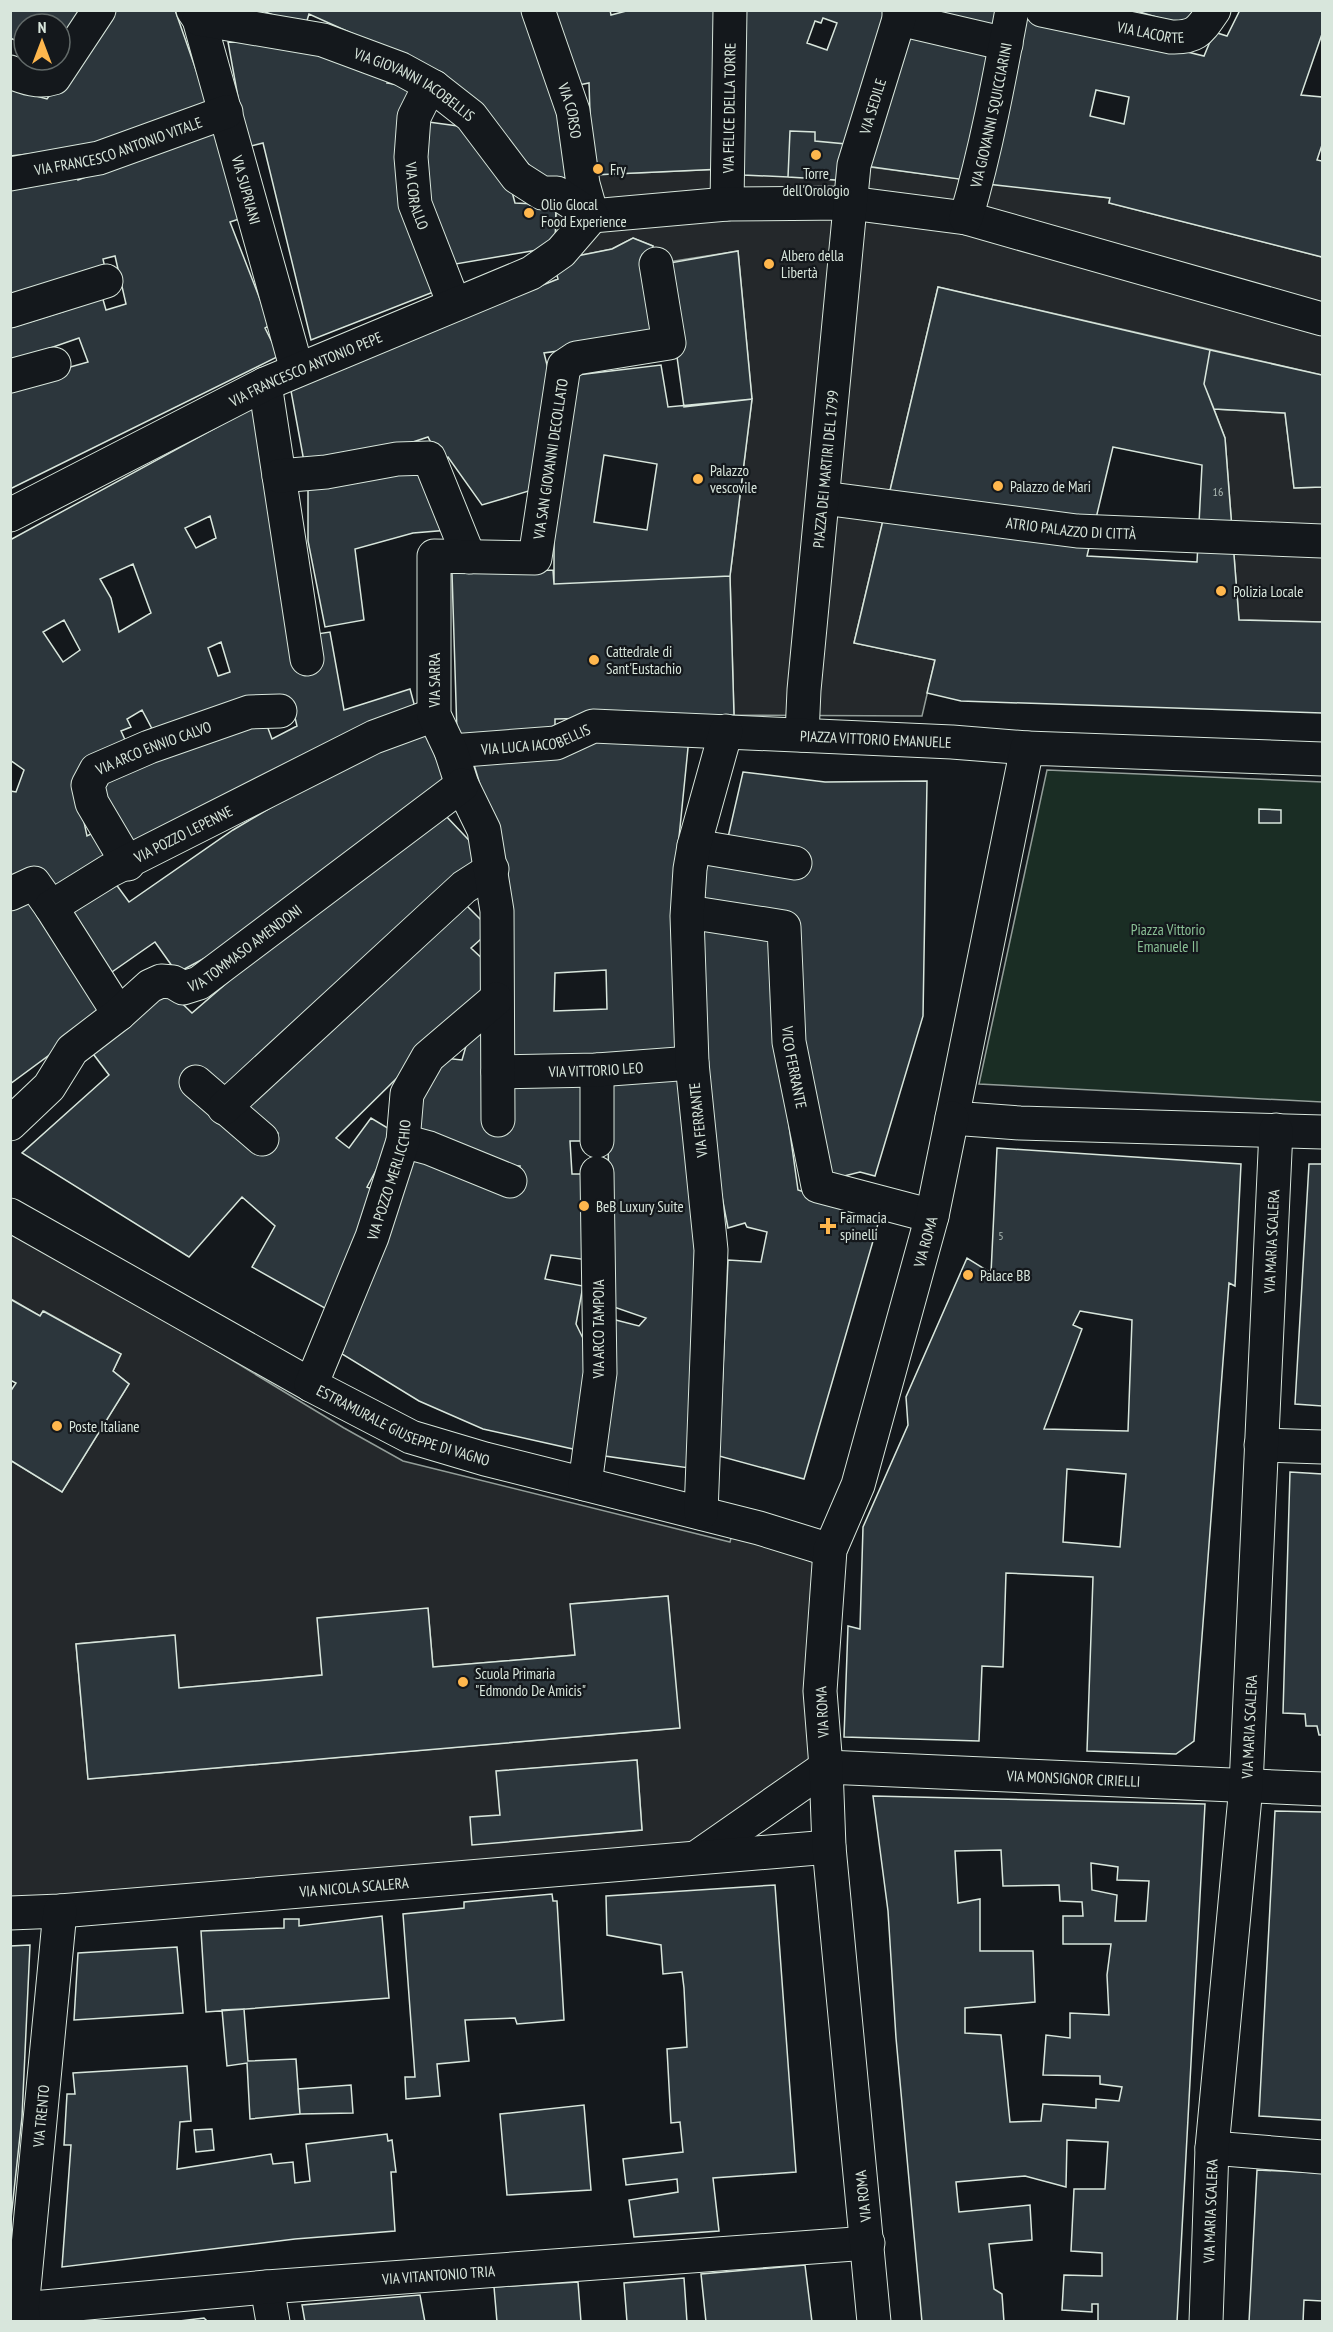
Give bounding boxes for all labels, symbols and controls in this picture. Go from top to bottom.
north arrow [12,12,72,72]
street label: VIA LACORTE [1115,16,1185,47]
text: N [38,17,46,37]
street label: VIA GIOVANNI SQUICCIARINI [965,41,1015,190]
street label: VIA GIOVANNI IACOBELLIS [351,43,479,125]
street label: VIA FELICE DELLA TORRE [718,43,739,174]
street label: VIA SEDILE [854,76,890,137]
street label: VIA CORSO [554,79,586,140]
street label: VIA FRANCESCO ANTONIO VITALE [32,112,204,179]
marker: Torre dell'Orologio [809,148,823,162]
street label: VIA SUPRIANI [228,152,265,226]
street label: VIA CORALLO [402,160,434,232]
place label: Fry [610,160,626,179]
marker: Fry [591,162,605,176]
place label: Torre dell'Orologio [783,164,849,200]
place label: Olio Glocal Food Experience [541,195,627,231]
marker: Olio Glocal Food Experience [522,206,536,220]
place label: Albero della Libertà [781,246,844,282]
marker: Albero della Libertà [762,257,776,271]
street label: VIA FRANCESCO ANTONIO PEPE [225,327,385,411]
street label: VIA SAN GIOVANNI DECOLLATO [528,377,572,542]
street label: PIAZZA DEI MARTIRI DEL 1799 [808,389,842,549]
place label: Palazzo vescovile [710,461,757,497]
marker: Palazzo vescovile [691,472,705,486]
place label: Palazzo de Mari [1010,477,1091,496]
marker: Palazzo de Mari [991,479,1005,493]
house number: 16 [1213,484,1223,499]
street label: ATRIO PALAZZO DI CITTÀ [1005,512,1137,543]
place label: Polizia Locale [1233,582,1303,601]
marker: Polizia Locale [1214,584,1228,598]
place label: Cattedrale di Sant'Eustachio [606,642,682,678]
street label: VIA SARRA [425,652,444,708]
marker: Cattedrale di Sant'Eustachio [587,653,601,667]
street label: VIA ARCO ENNIO CALVO [92,716,214,779]
street label: VIA LUCA IACOBELLIS [479,719,593,758]
street label: PIAZZA VITTORIO EMANUELE [800,726,952,751]
street label: VIA POZZO LEPENNE [130,801,235,867]
street label: VIA TOMMASO AMENDONI [184,900,305,996]
park label: Piazza Vittorio Emanuele II [1131,920,1205,956]
street label: VICO FERRANTE [779,1025,812,1110]
street label: VIA VITTORIO LEO [547,1057,644,1080]
street label: VIA FERRANTE [685,1082,711,1159]
street label: VIA POZZO MERLICCHIO [362,1119,414,1243]
street label: VIA MARIA SCALERA [1259,1188,1283,1295]
place label: BeB Luxury Suite [596,1197,684,1216]
marker: BeB Luxury Suite [577,1199,591,1213]
place label: Farmacia spinelli [840,1208,887,1244]
street label: VIA ROMA [909,1213,941,1270]
marker: Farmacia spinelli [821,1219,835,1233]
house number: 5 [998,1228,1004,1243]
place label: Palace BB [980,1266,1030,1285]
marker: Palace BB [961,1268,975,1282]
street label: VIA ARCO TAMPOIA [589,1279,608,1380]
street label: ESTRAMURALE GIUSEPPE DI VAGNO [314,1380,492,1469]
place label: Poste Italiane [69,1417,139,1436]
marker: Poste Italiane [50,1419,64,1433]
place label: Scuola Primaria "Edmondo De Amicis" [475,1664,586,1700]
street label: VIA MARIA SCALERA [1237,1673,1261,1780]
marker: Scuola Primaria "Edmondo De Amicis" [456,1675,470,1689]
street label: VIA ROMA [811,1685,833,1739]
street label: VIA MONSIGNOR CIRIELLI [1005,1765,1141,1790]
street label: VIA NICOLA SCALERA [298,1872,410,1901]
street label: VIA TRENTO [28,2084,53,2149]
street label: VIA MARIA SCALERA [1199,2158,1221,2264]
street label: VIA ROMA [851,2168,875,2224]
street label: VIA VITANTONIO TRIA [380,2261,496,2288]

